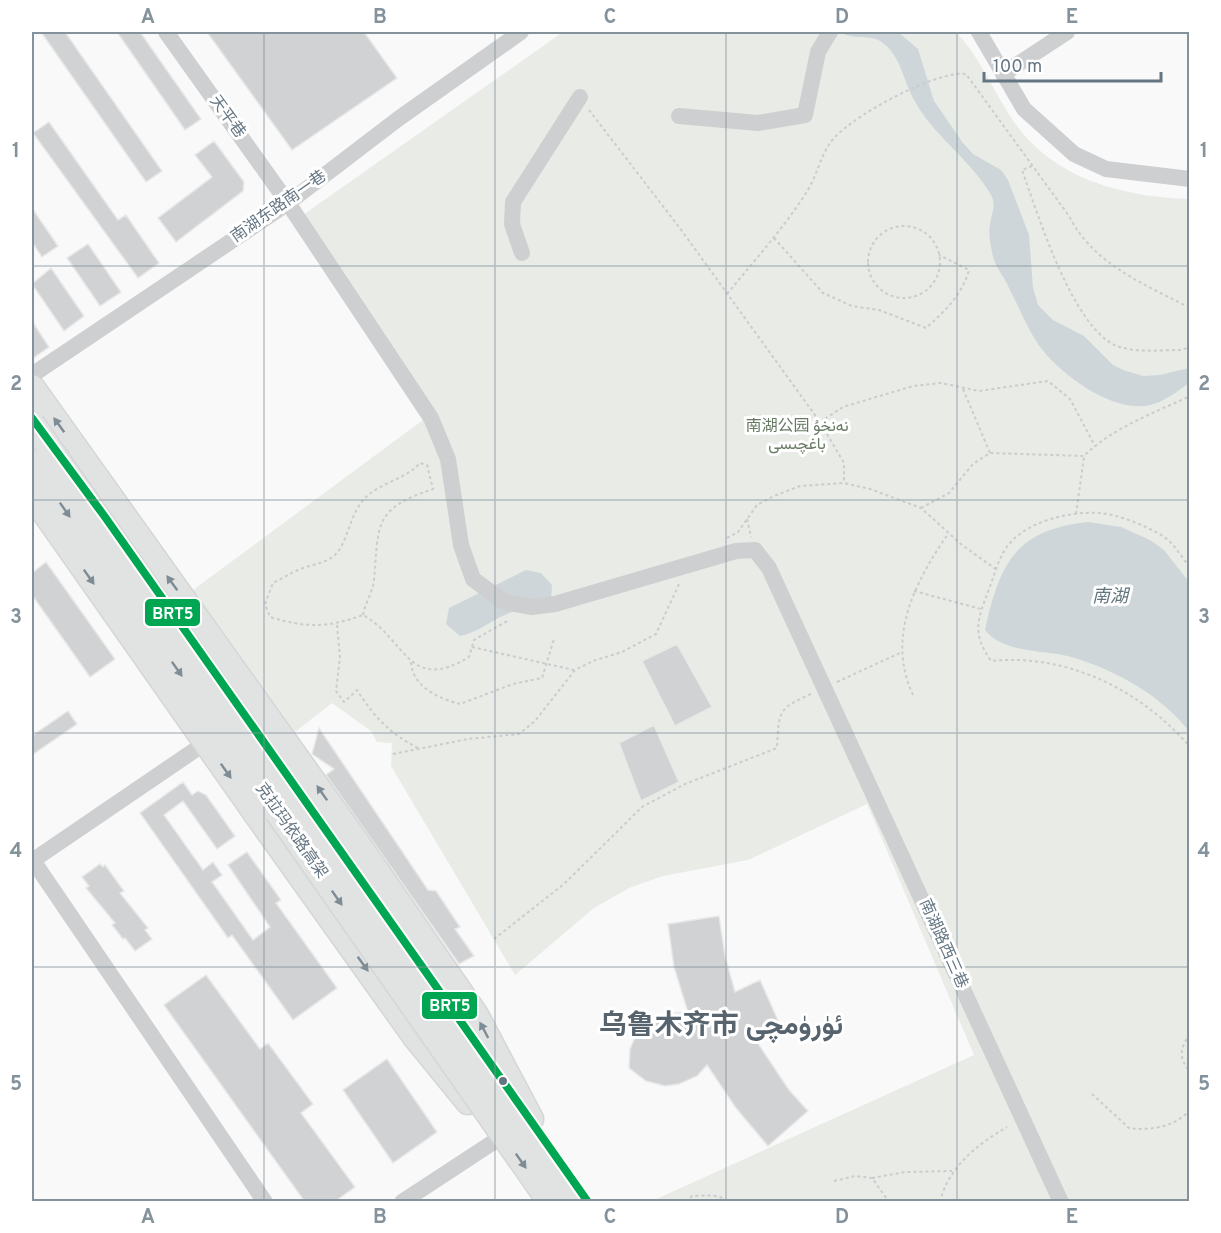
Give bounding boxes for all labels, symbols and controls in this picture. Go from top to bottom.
text: A [141,5,155,31]
text: B [373,5,387,31]
text: C [604,5,616,31]
text: D [835,5,849,31]
text: E [1066,5,1078,31]
scale bar [984,45,1161,83]
text: 100 m [993,56,1042,79]
street label: 天平巷 [205,92,249,142]
text: 1 [12,139,20,165]
text: 1 [1200,139,1208,165]
street label: 南湖东路南一巷 [227,167,331,247]
text: 2 [10,372,22,398]
text: 2 [1198,372,1210,398]
one-way arrow [53,417,65,433]
park label: 南湖公园 نەنخۇ باغچىسى [745,417,849,455]
one-way arrow [59,501,71,517]
one-way arrow [83,568,95,584]
one-way arrow [166,576,178,592]
water label: 南湖 [1092,586,1131,609]
line badge: BRT5 [144,598,201,627]
text: 3 [10,605,22,631]
text: BRT5 [152,605,194,625]
text: 3 [1198,605,1210,631]
one-way arrow [171,661,183,677]
one-way arrow [220,762,232,778]
street label: 克拉玛依路高架 [251,779,331,883]
one-way arrow [316,786,328,802]
text: 4 [10,839,22,865]
text: 4 [1198,839,1210,865]
one-way arrow [331,889,343,905]
street label: 南湖路西三巷 [914,896,972,992]
one-way arrow [357,956,369,972]
line badge: BRT5 [421,991,478,1020]
text: BRT5 [429,997,471,1017]
district label: 乌鲁木齐市 ئۈرۈمچى [599,1009,843,1045]
one-way arrow [479,1021,489,1038]
text: 5 [10,1072,22,1098]
text: 5 [1198,1072,1210,1098]
unlabelled marker [497,1075,509,1087]
one-way arrow [515,1152,527,1168]
text: A [141,1205,155,1231]
text: B [373,1205,387,1231]
text: C [604,1205,616,1231]
text: D [835,1205,849,1231]
text: E [1066,1205,1078,1231]

